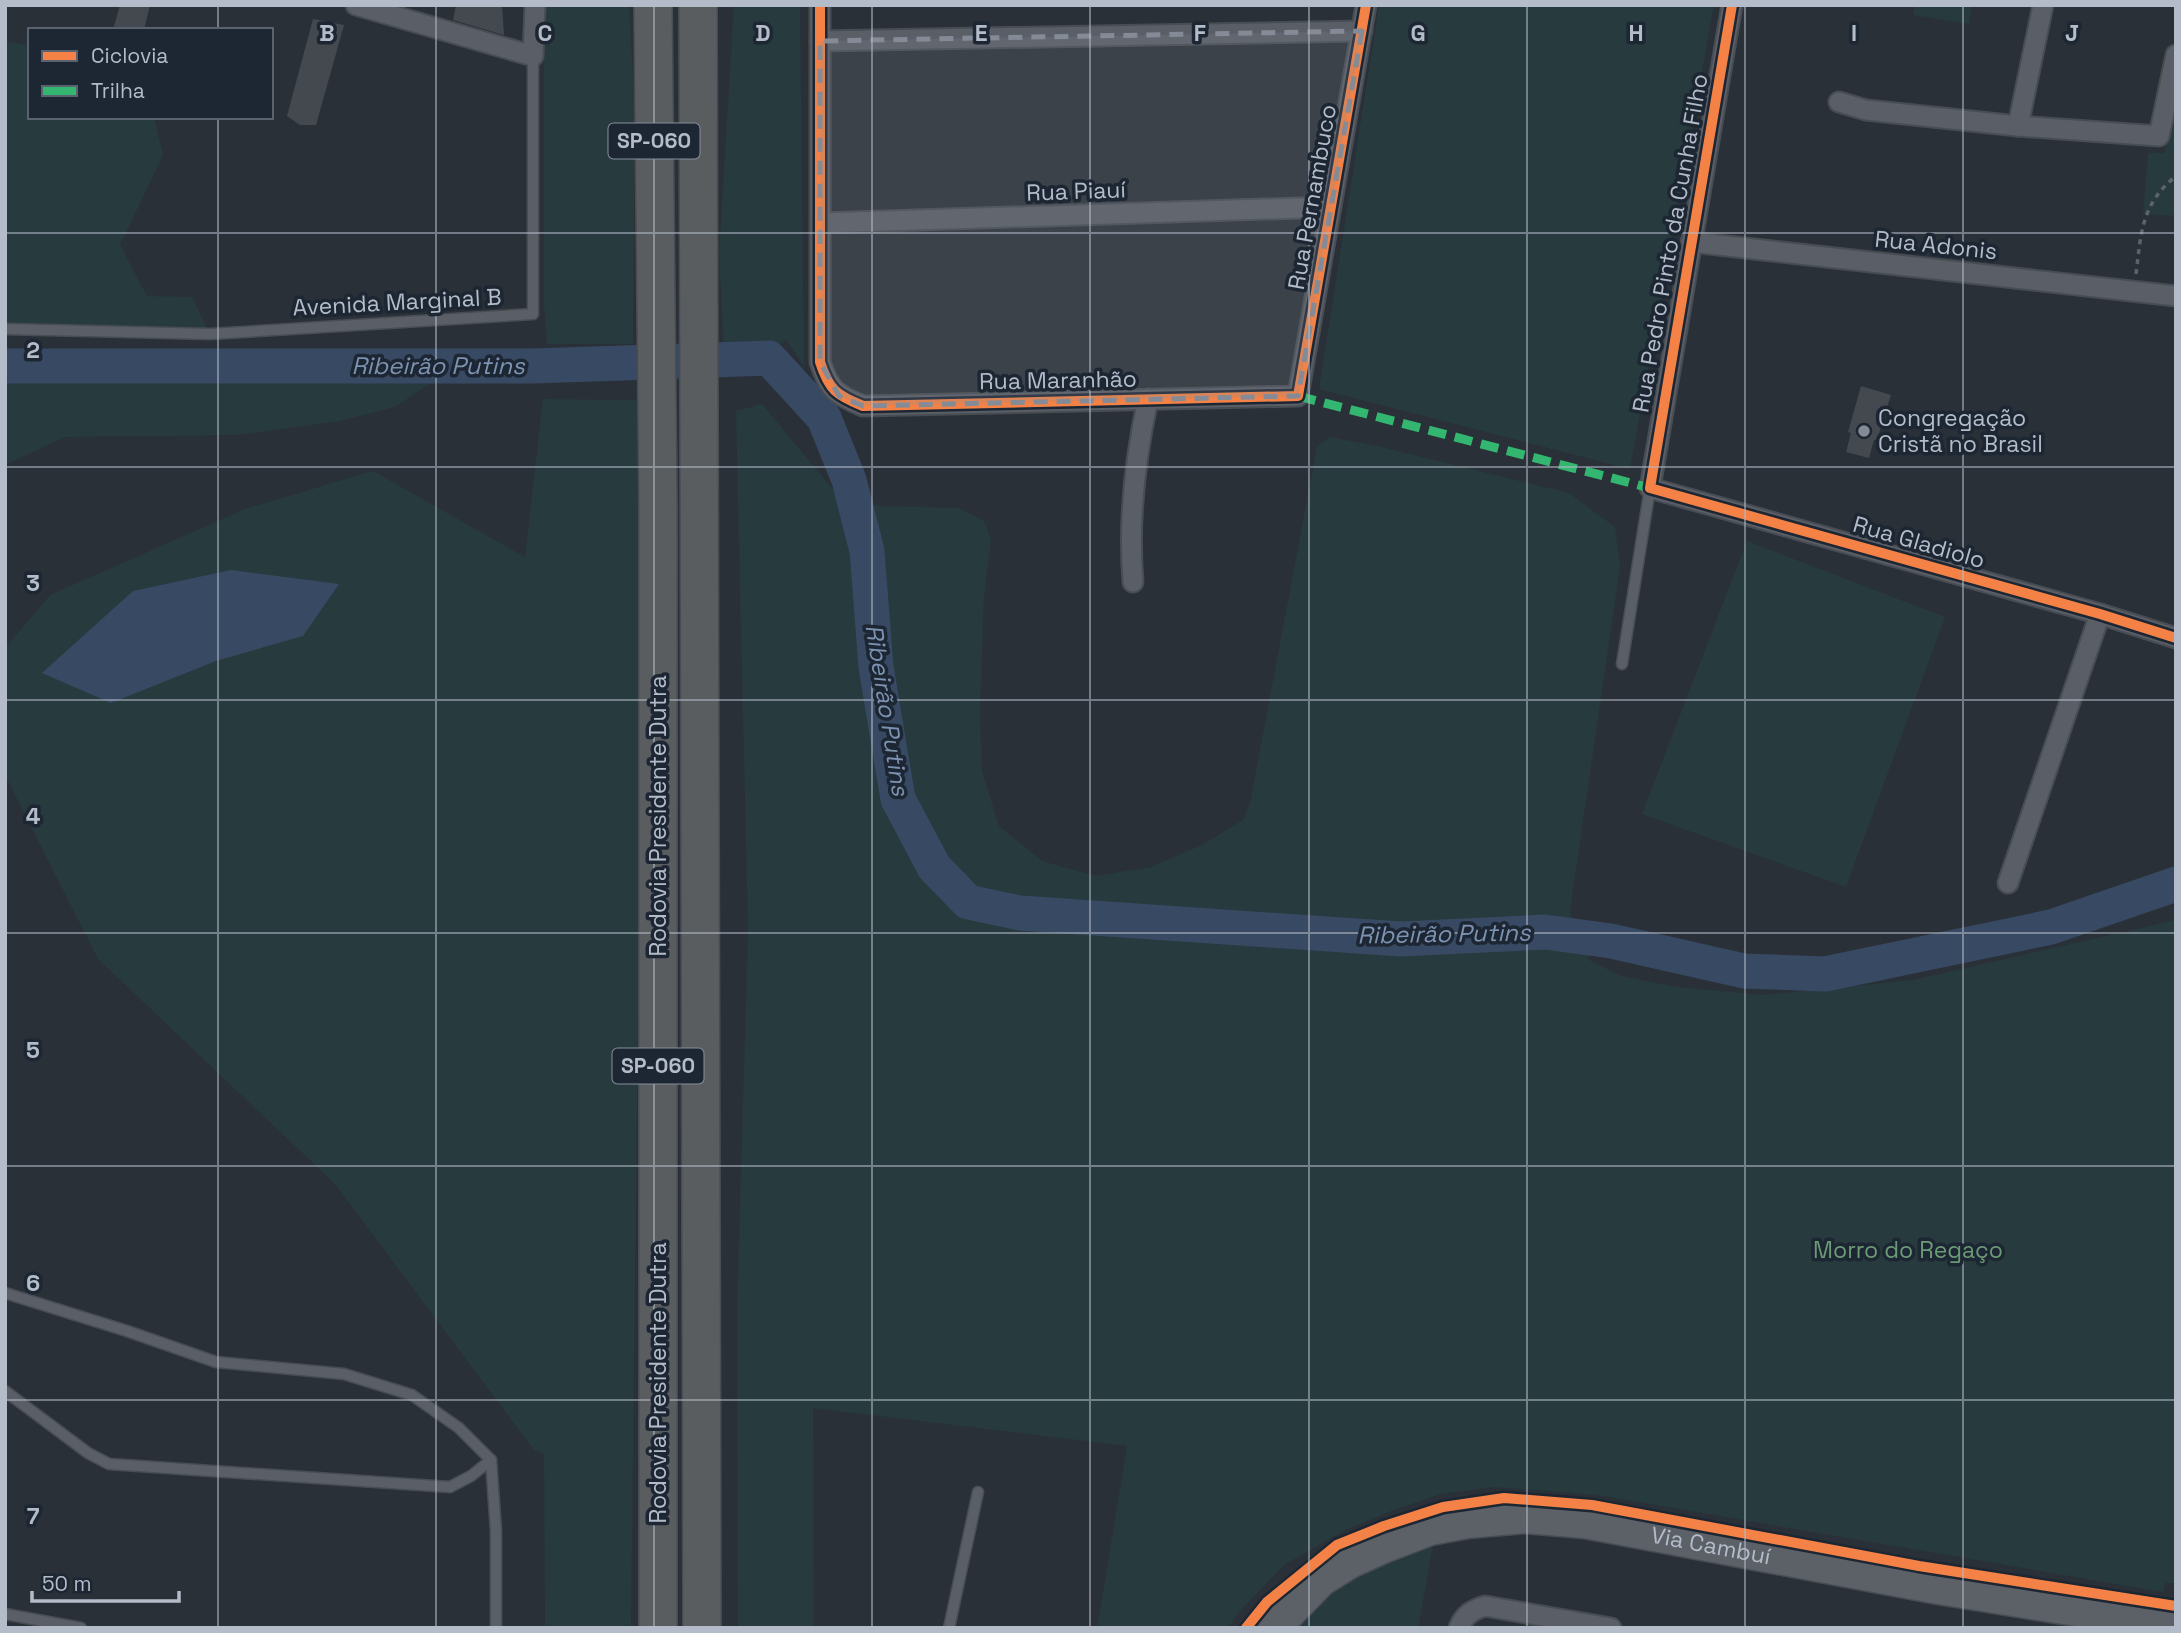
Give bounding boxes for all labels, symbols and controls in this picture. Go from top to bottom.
text: B [319,18,335,48]
text: C [538,18,552,48]
text: D [755,18,771,48]
text: E [975,18,987,48]
text: F [1194,18,1206,48]
text: G [1410,18,1426,48]
text: H [1628,18,1644,48]
text: I [1851,18,1857,48]
text: J [2065,18,2079,48]
legend [28,28,273,119]
text: Ciclovia [91,42,168,69]
street label: Rua Pedro Pinto da Cunha Filho [1625,71,1715,415]
text: Trilha [91,77,145,104]
street label: Rua Pernambuco [1281,102,1343,292]
road number: SP-060 [608,124,700,158]
street label: Rua Piauí [1026,174,1127,208]
street label: Rua Adonis [1873,224,1999,266]
street label: Avenida Marginal B [292,282,502,322]
text: 2 [26,335,40,365]
water label: Ribeirão Putins [351,350,526,381]
street label: Rua Maranhão [979,364,1137,396]
place label: Congregação Cristã no Brasil [1878,403,2043,459]
marker: Congregação Cristã no Brasil [1856,423,1872,439]
street label: Rua Gladiolo [1850,509,1988,575]
text: 3 [26,568,40,598]
water label: Ribeirão Putins [859,622,917,799]
street label: Rodovia Presidente Dutra [643,675,673,957]
text: 4 [26,801,41,831]
water label: Ribeirão Putins [1357,916,1532,951]
text: 5 [26,1035,40,1065]
road number: SP-060 [612,1048,704,1084]
park label: Morro do Regaço [1813,1235,2003,1265]
street label: Rodovia Presidente Dutra [643,1242,673,1524]
text: 6 [26,1268,40,1298]
text: 7 [27,1501,40,1531]
street label: Via Cambuí [1648,1520,1774,1571]
scale bar [32,1560,178,1604]
text: 50 m [42,1570,92,1597]

